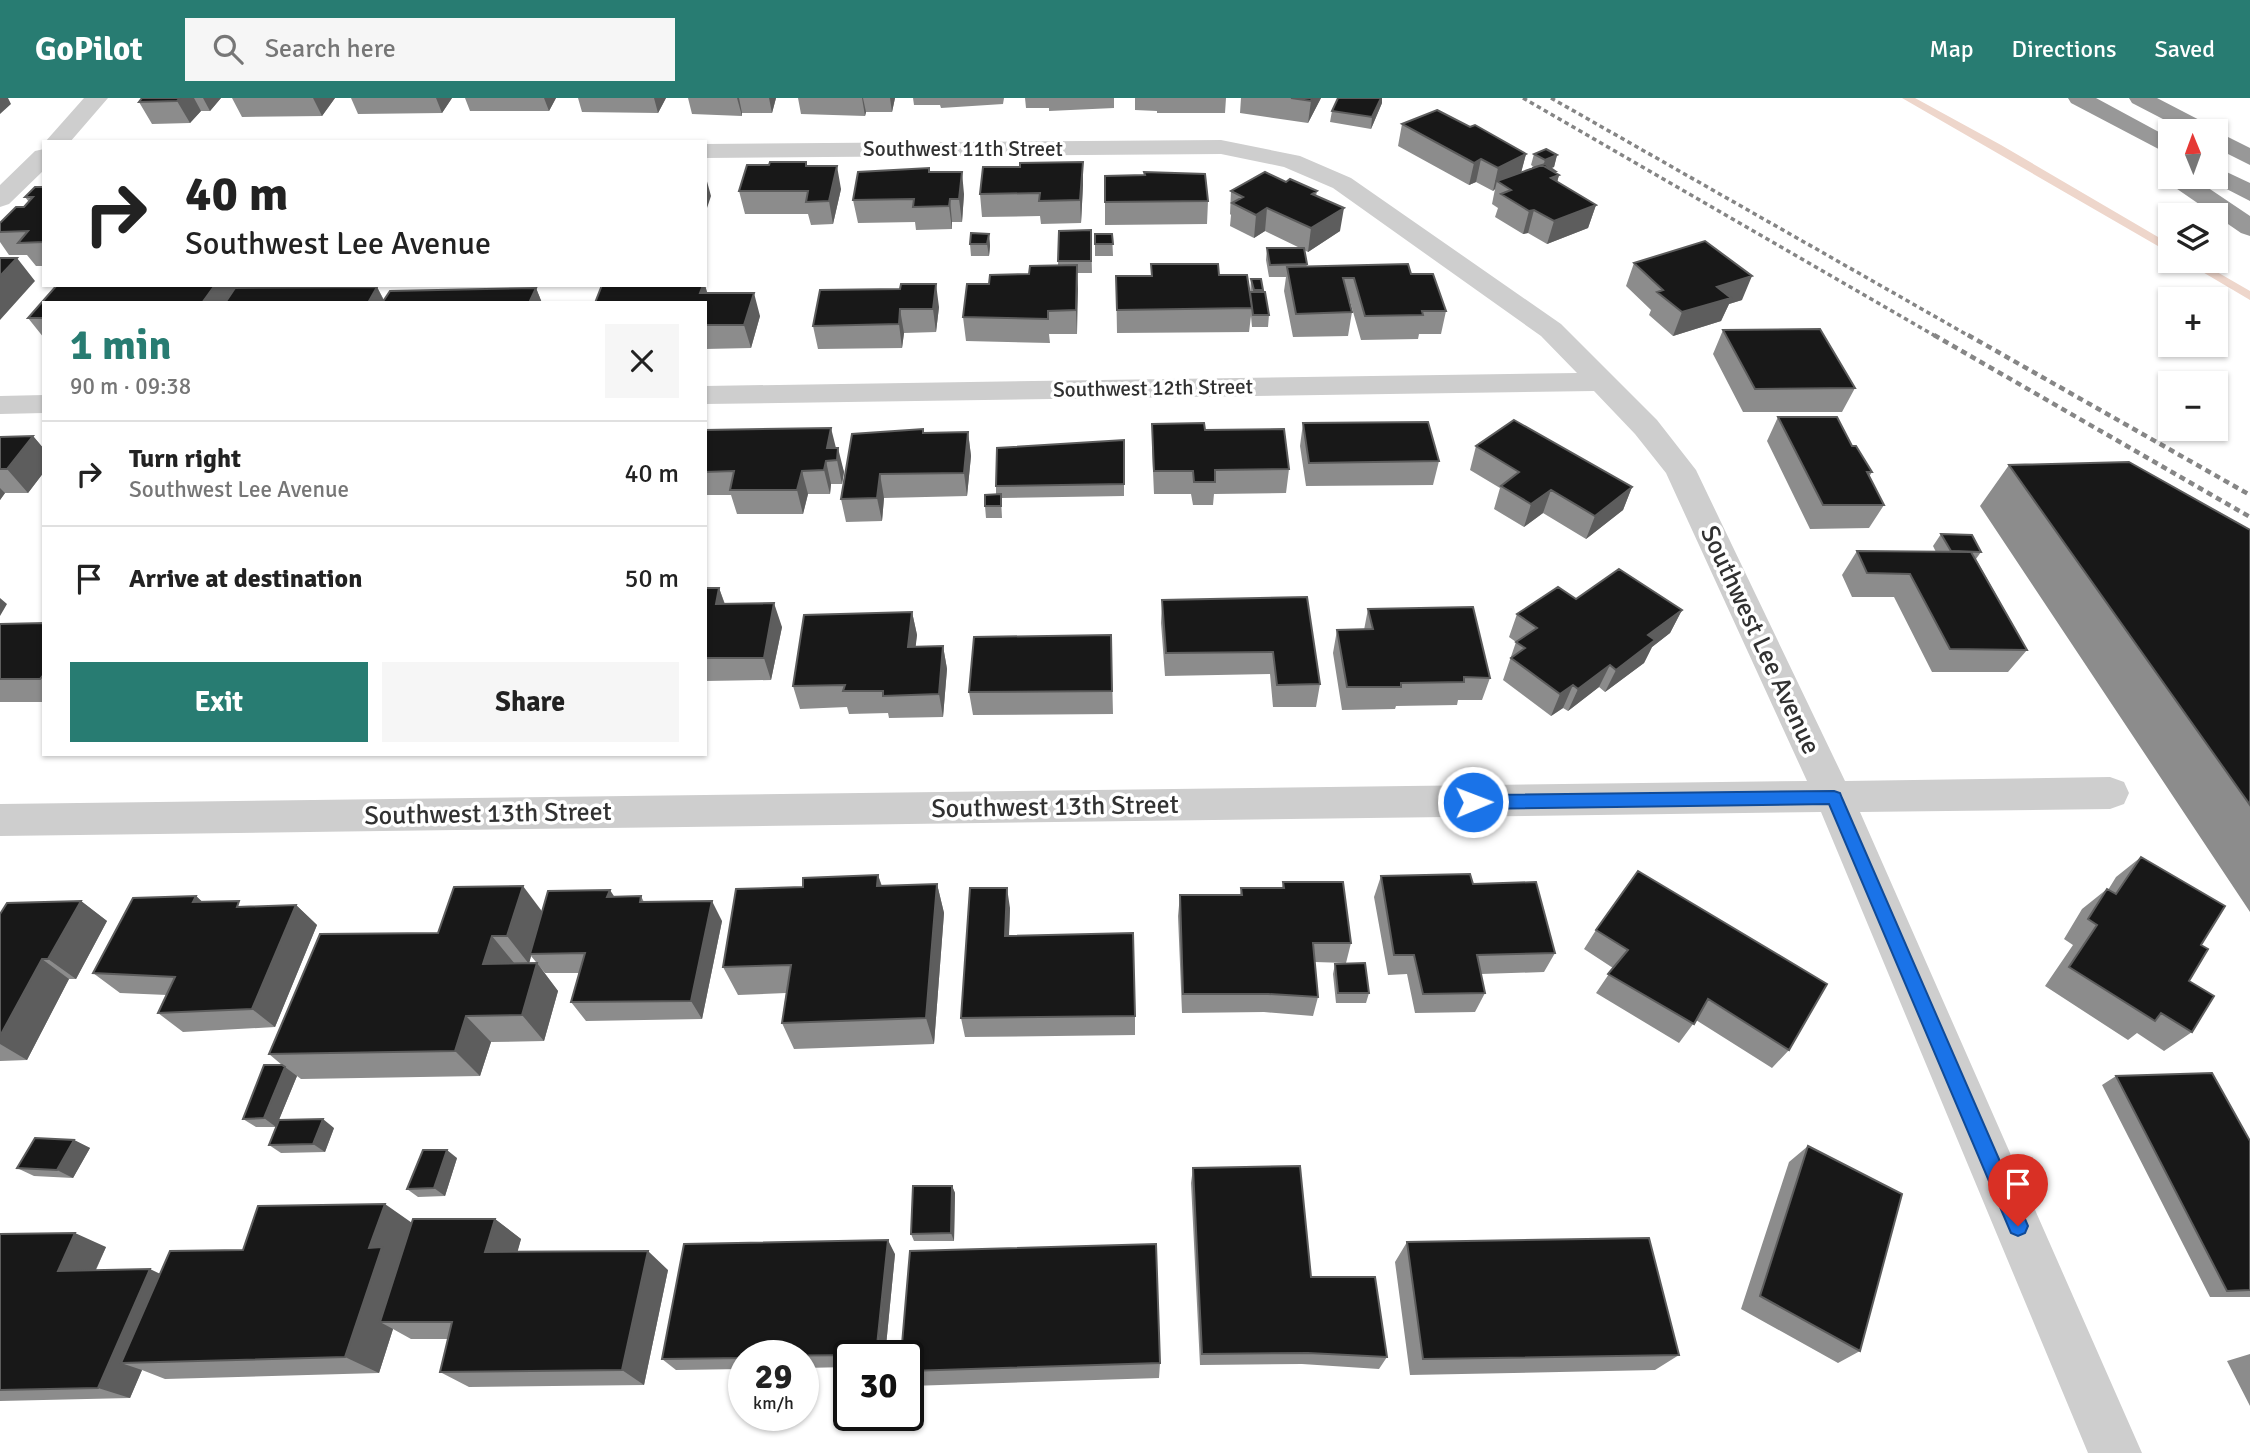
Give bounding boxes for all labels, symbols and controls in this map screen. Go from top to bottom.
search box [185,18,675,81]
text: GoPilot [35,29,143,70]
icon: search [209,30,247,68]
text: Search here [265,33,396,65]
text: Map [1929,34,1974,64]
text: Directions [2012,34,2117,64]
text: Saved [2155,34,2215,64]
north arrow [2158,119,2228,189]
map controls [2158,119,2228,441]
street label: Southwest 11th Street [863,136,1063,162]
text: 40 m [185,164,288,224]
icon: right [70,168,161,259]
button: layers [2158,203,2228,273]
text: Southwest Lee Avenue [185,224,491,263]
button: + [2158,287,2228,357]
text: 1 min [70,320,171,371]
button: close [605,324,679,398]
button: − [2158,371,2228,441]
text: 90 m · 09:38 [70,372,191,401]
street label: Southwest 12th Street [1053,373,1253,403]
text: Turn right [129,443,241,475]
icon: right [70,455,108,493]
text: 40 m [624,458,679,490]
text: Southwest Lee Avenue [129,475,349,504]
street label: Southwest Lee Avenue [1693,521,1827,759]
icon: arrive [70,560,108,598]
text: Arrive at destination [129,563,362,595]
text: 50 m [624,563,679,595]
button: Exit [70,662,368,742]
button: Share [382,662,679,742]
position arrow [1436,765,1510,839]
street label: Southwest 13th Street [931,789,1179,825]
street label: Southwest 13th Street [364,796,612,832]
pin [1988,1154,2048,1226]
icon: arrive [1999,1165,2037,1203]
speed limit sign: 30 [833,1340,924,1431]
text: 29 [755,1355,792,1398]
text: km/h [753,1392,794,1414]

